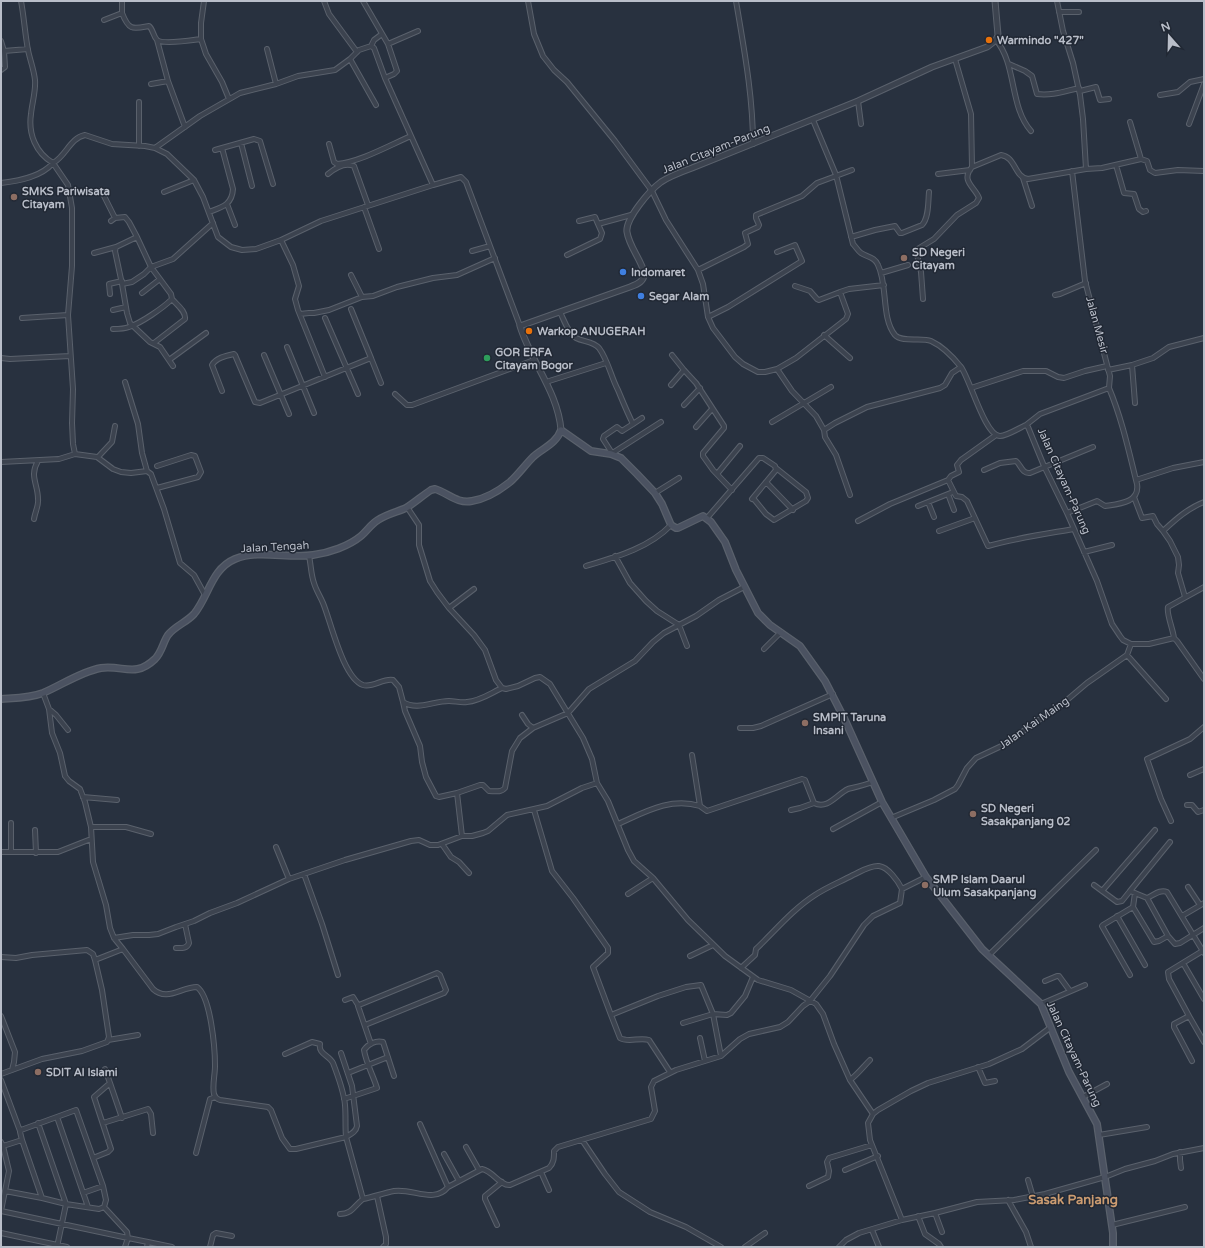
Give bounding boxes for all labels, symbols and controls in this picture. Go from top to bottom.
north arrow [1149,16,1189,56]
text: N [1159,19,1172,35]
place label: Warmindo "427" [997,34,1084,47]
marker: Warmindo "427" [984,35,994,45]
street label: Jalan Citayam-Parung [660,121,772,177]
place label: SMKS Pariwisata Citayam [22,185,110,212]
marker: SMKS Pariwisata Citayam [9,192,19,202]
place label: SD Negeri Citayam [912,246,965,273]
marker: SD Negeri Citayam [899,253,909,263]
place label: Indomaret [631,266,686,279]
marker: Indomaret [618,267,628,277]
place label: Segar Alam [649,290,709,304]
marker: Segar Alam [636,291,646,301]
street label: Jalan Mesir [1083,295,1111,356]
place label: Warkop ANUGERAH [537,325,646,339]
marker: Warkop ANUGERAH [524,326,534,336]
place label: GOR ERFA Citayam Bogor [495,346,574,373]
marker: GOR ERFA Citayam Bogor [482,353,492,363]
street label: Jalan Citayam-Parung [1035,426,1093,536]
street label: Jalan Tengah [240,539,310,555]
street label: Jalan Kai Maing [997,694,1071,752]
place label: SMPIT Taruna Insani [813,711,886,737]
marker: SMPIT Taruna Insani [800,718,810,728]
place label: SD Negeri Sasakpanjang 02 [981,802,1071,829]
marker: SD Negeri Sasakpanjang 02 [968,809,978,819]
place label: SMP Islam Daarul Ulum Sasakpanjang [933,873,1037,900]
marker: SMP Islam Daarul Ulum Sasakpanjang [920,880,930,890]
street label: Jalan Citayam-Parung [1044,999,1104,1109]
place label: SDIT Al Islami [46,1066,118,1079]
marker: SDIT Al Islami [33,1067,43,1077]
district label: Sasak Panjang [1028,1192,1118,1208]

